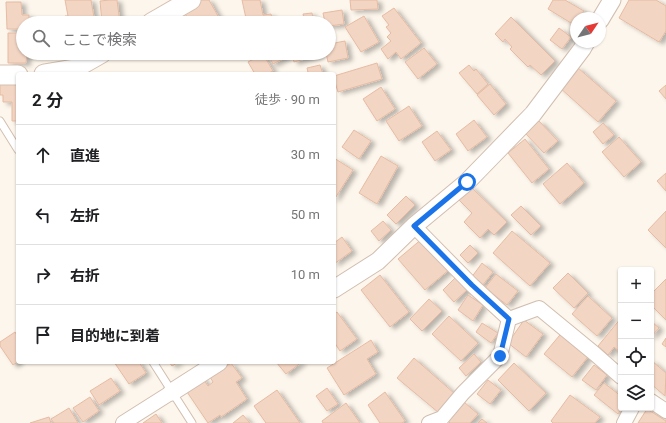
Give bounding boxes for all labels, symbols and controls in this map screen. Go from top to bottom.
north arrow [570,12,606,48]
search box [16,16,336,60]
icon: search [30,27,52,49]
text: ここで検索 [62,31,137,49]
text: 2 分 [32,90,63,110]
text: 徒歩 · 90 m [255,92,320,107]
icon: ahead [32,144,54,166]
text: 直進 [70,147,100,165]
text: 30 m [291,147,320,162]
route start [458,173,476,191]
icon: left [32,204,54,226]
text: 左折 [70,207,100,225]
text: 50 m [291,207,320,222]
icon: right [32,264,54,286]
text: 右折 [70,267,100,285]
text: 10 m [291,267,320,282]
map controls [618,267,654,411]
button: + [618,267,654,303]
button: − [618,303,654,339]
icon: arrive [32,324,54,346]
text: 目的地に到着 [70,327,160,345]
button: locate [618,339,654,375]
route end [491,347,509,365]
button: layers [618,375,654,411]

